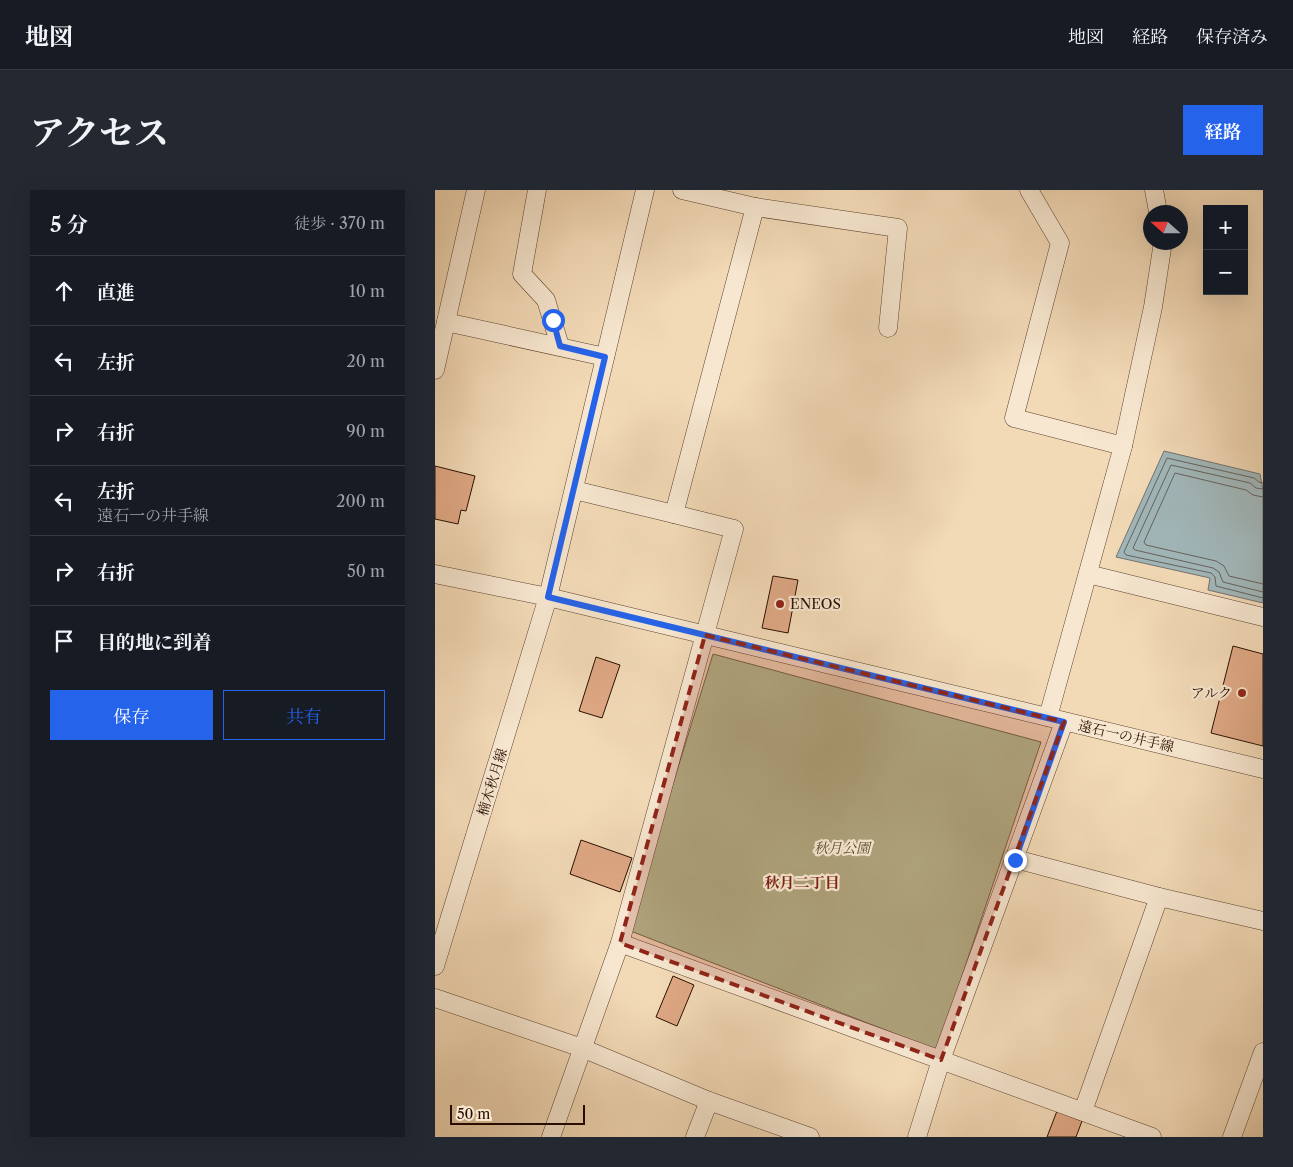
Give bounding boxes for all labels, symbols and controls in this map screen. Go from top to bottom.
text: 地図 [25,22,73,51]
text: 地図 [1068,26,1104,48]
text: 経路 [1132,26,1168,48]
text: 保存済み [1196,26,1268,48]
button: 経路 [1183,105,1263,155]
text: アクセス [30,111,169,154]
north arrow [1143,205,1188,250]
map controls [1203,205,1248,295]
button: + [1203,205,1248,250]
text: 5 分 [50,212,88,237]
text: 徒歩 · 370 m [294,213,385,233]
button: − [1203,250,1248,295]
icon: ahead [50,277,78,305]
text: 直進 [97,281,135,304]
text: 10 m [349,281,385,301]
route start [542,309,565,332]
icon: left [50,347,78,375]
text: 左折 [97,351,135,374]
text: 20 m [346,351,385,371]
icon: right [50,417,78,445]
text: 右折 [97,421,135,444]
text: 90 m [346,421,385,441]
text: 左折 [97,480,135,503]
icon: left [50,487,78,515]
text: 200 m [336,491,385,511]
text: 遠石一の井手線 [97,505,209,525]
icon: right [50,557,78,585]
text: 右折 [97,561,135,584]
text: 50 m [347,561,385,581]
place label: ENEOS [790,595,841,613]
marker: ENEOS [774,598,786,610]
icon: arrive [50,627,78,655]
text: 目的地に到着 [97,631,211,654]
place label: アルク [1191,684,1232,702]
marker: アルク [1236,687,1248,699]
button: 保存 [50,690,213,740]
button: 共有 [223,690,385,740]
street label: 遠石一の井手線 [1076,716,1176,756]
street label: 楠木秋月線 [473,746,511,818]
park label: 秋月公園 [814,839,872,857]
route end [1004,849,1027,872]
district label: 秋月二丁目 [764,873,840,892]
scale bar [450,1102,585,1125]
text: 50 m [457,1105,490,1123]

